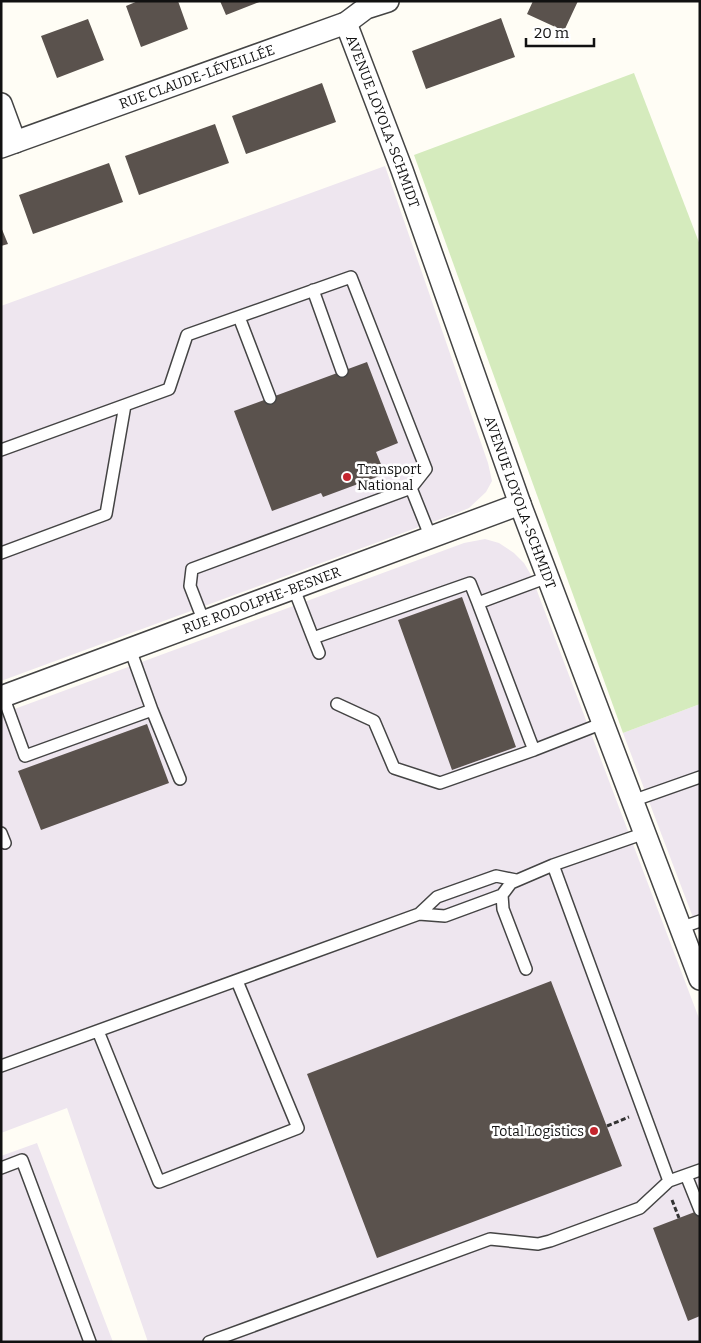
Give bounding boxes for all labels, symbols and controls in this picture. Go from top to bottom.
scale bar [526,15,594,47]
text: 20 m [534,24,570,42]
street label: AVENUE LOYOLA-SCHMIDT [343,33,423,210]
street label: RUE CLAUDE-LÉVEILLÉE [117,41,277,112]
street label: AVENUE LOYOLA-SCHMIDT [481,413,560,591]
place label: Transport National [357,461,421,494]
marker: Transport National [341,471,353,483]
street label: RUE RODOLPHE-BESNER [180,563,343,637]
place label: Total Logistics [492,1123,584,1140]
marker: Total Logistics [588,1125,600,1137]

